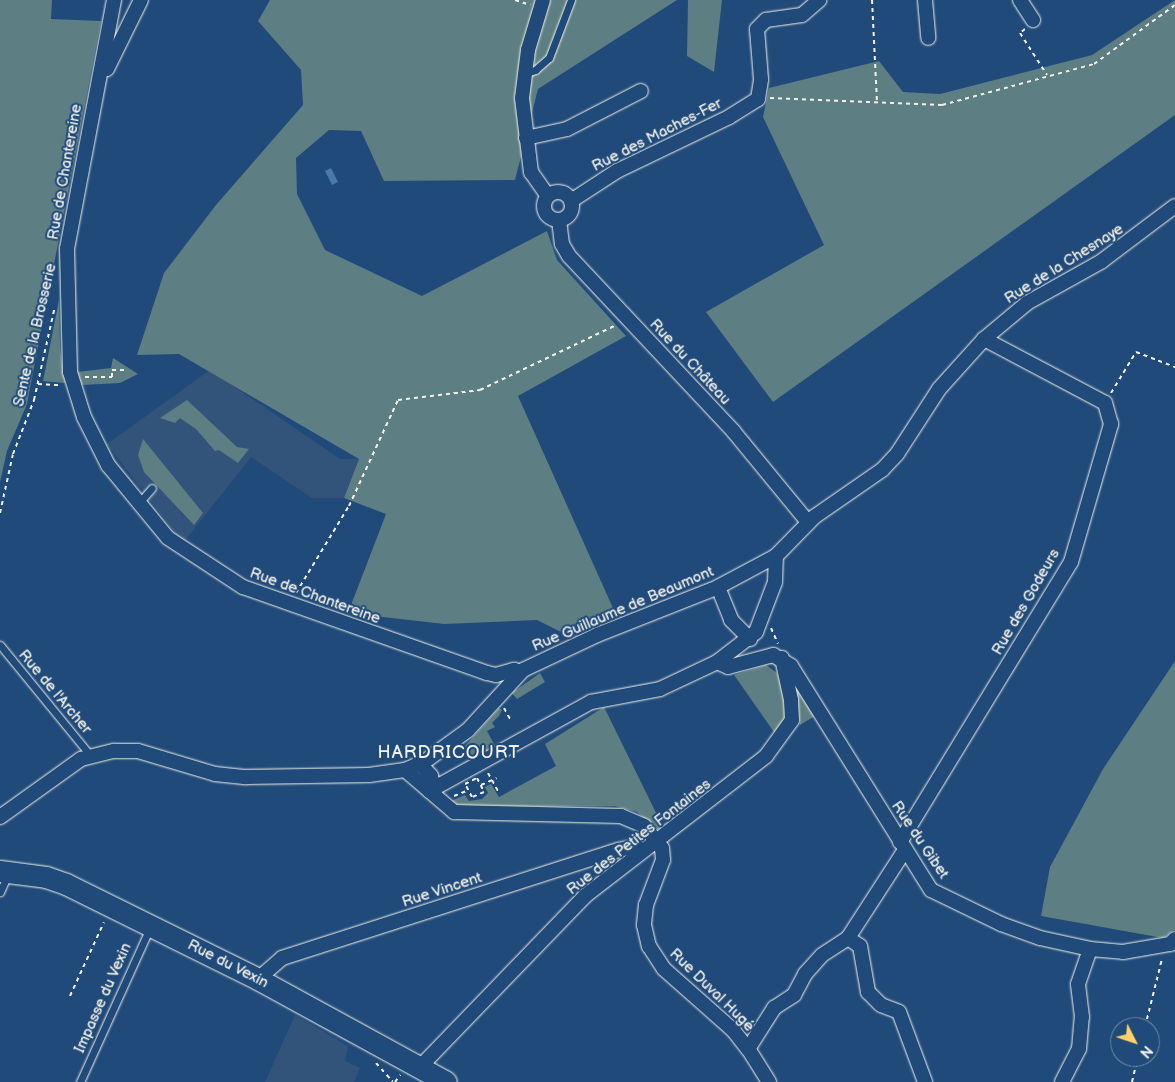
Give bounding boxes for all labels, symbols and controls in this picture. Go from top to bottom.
street label: Rue des Maches-Fer [589,94,725,176]
street label: Rue de Chantereine [44,103,86,241]
street label: Rue de la Chesnaye [1001,220,1127,308]
street label: Sente de la Brosserie [10,262,60,408]
street label: Rue du Château [646,316,734,408]
street label: Rue des Godeurs [988,546,1064,658]
street label: Rue Guillaume de Beaumont [530,563,716,655]
street label: Rue de Chantereine [247,564,383,628]
street label: Rue de l'Archer [15,646,95,738]
district label: HARDRICOURT [376,742,522,764]
street label: Rue des Petites Fontaines [563,775,715,899]
street label: Rue du Gibet [887,798,953,882]
street label: Rue Vincent [400,869,484,911]
street label: Rue du Vexin [184,936,272,992]
street label: Impasse du Vexin [71,940,135,1056]
street label: Rue Duval Hugé [666,945,758,1035]
north arrow [1110,1017,1160,1067]
text: N [1136,1042,1156,1061]

